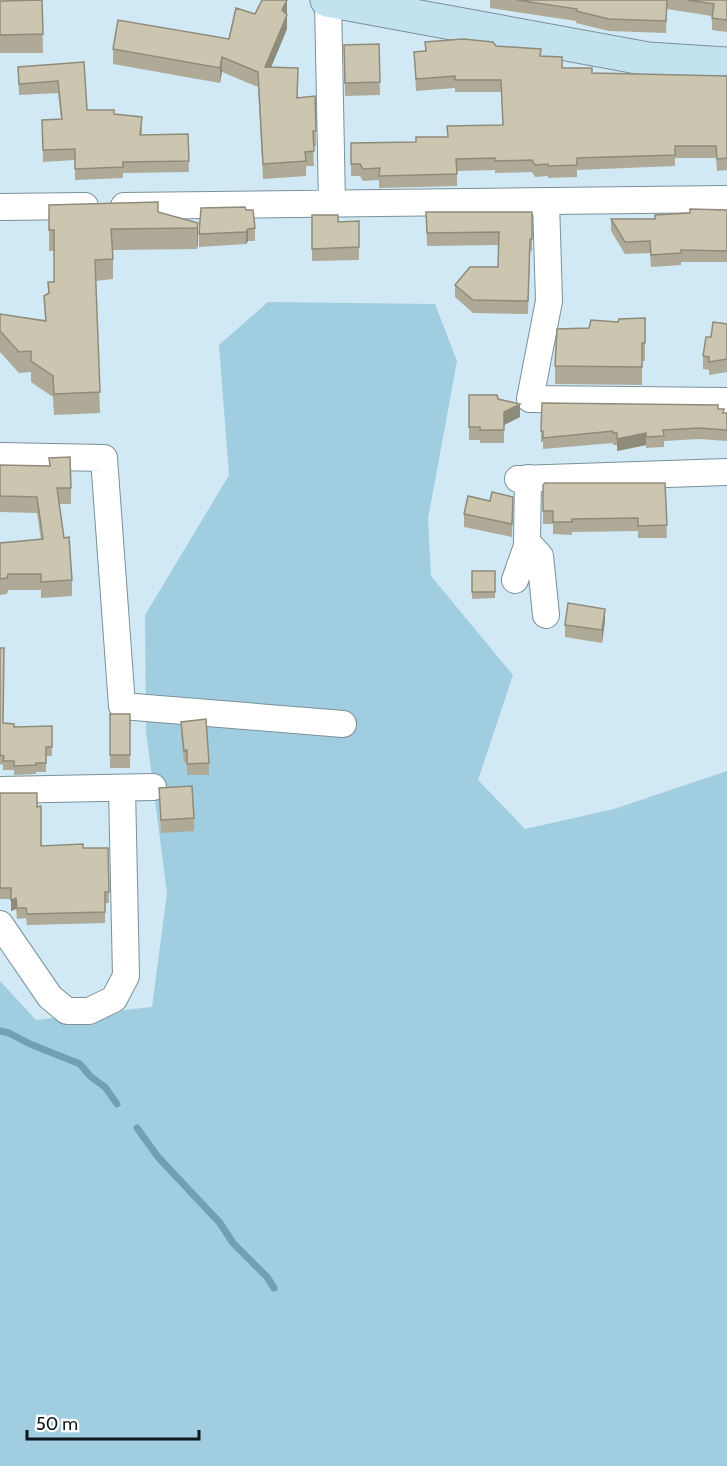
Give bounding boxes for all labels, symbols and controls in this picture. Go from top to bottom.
scale bar [27,1403,200,1441]
text: 50 m [36,1413,78,1435]

